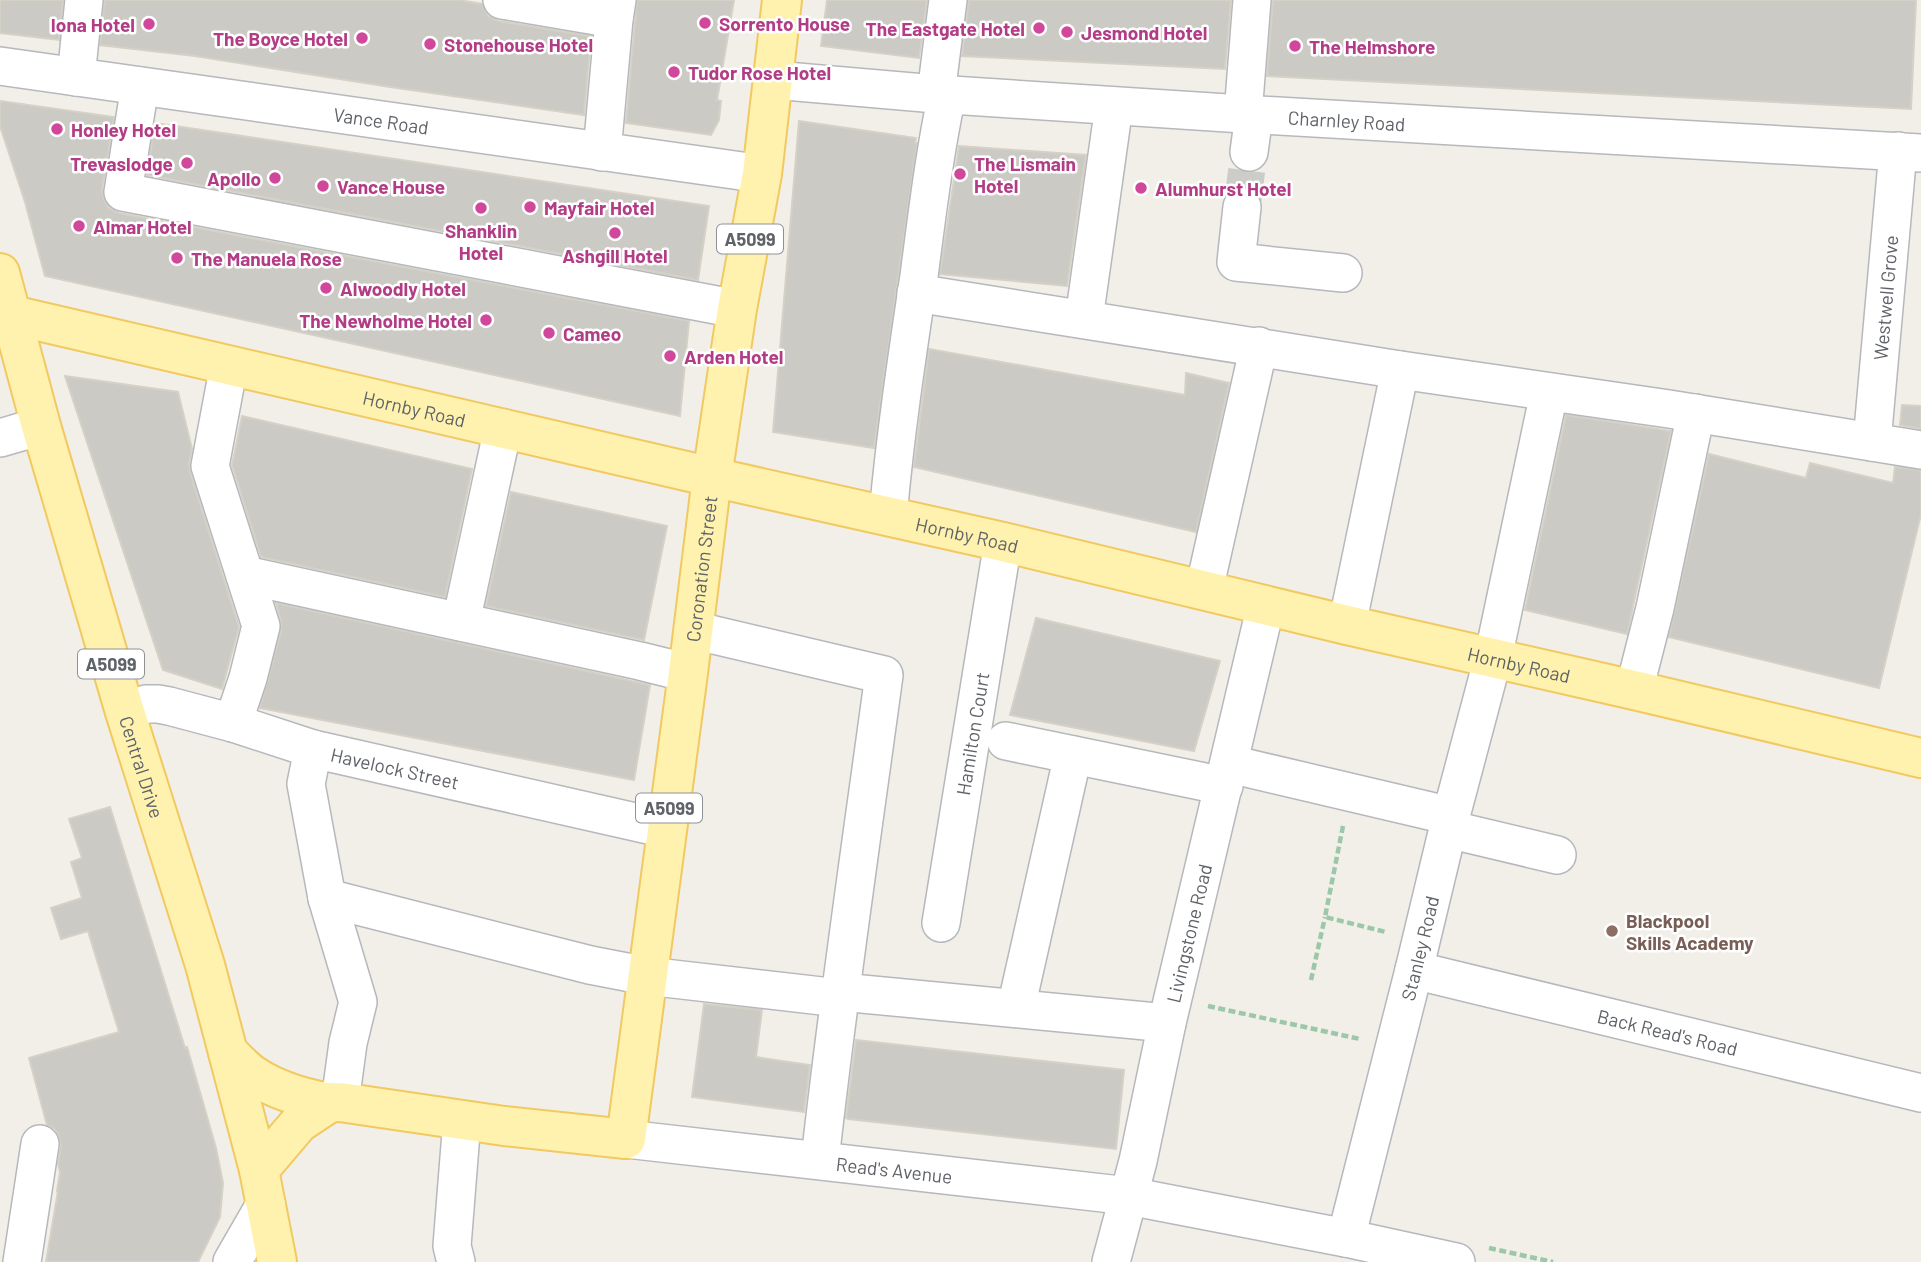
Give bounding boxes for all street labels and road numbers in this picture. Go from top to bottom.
street label: Vance Road [332,102,430,138]
street label: Charnley Road [1287,105,1406,135]
road number: A5099 [717,225,783,254]
street label: Westwell Grove [1868,234,1902,361]
street label: Hornby Road [361,385,468,431]
street label: Coronation Street [680,494,721,643]
street label: Hornby Road [914,511,1021,557]
street label: Hornby Road [1465,641,1573,687]
road number: A5099 [78,650,144,678]
street label: Hamilton Court [951,670,993,797]
street label: Central Drive [115,713,169,821]
street label: Havelock Street [329,742,461,793]
road number: A5099 [636,794,702,822]
street label: Livingstone Road [1161,861,1216,1005]
street label: Stanley Road [1395,893,1443,1003]
street label: Back Read's Road [1595,1003,1740,1060]
street label: Read's Avenue [835,1151,954,1187]

